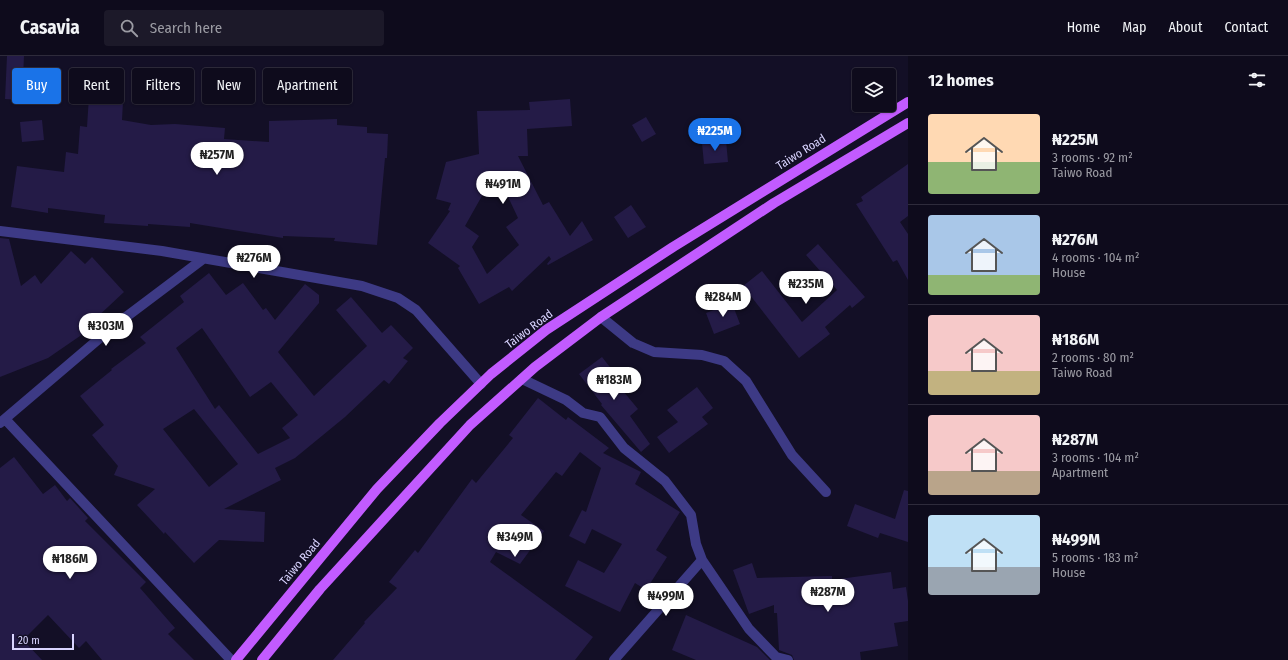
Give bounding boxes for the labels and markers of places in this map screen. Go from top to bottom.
pin: ₦225M [687,118,743,152]
pin: ₦257M [189,142,245,176]
pin: ₦491M [475,171,531,205]
pin: ₦276M [226,245,282,279]
pin: ₦235M [778,271,834,305]
pin: ₦284M [695,284,751,318]
pin: ₦303M [78,313,134,347]
pin: ₦183M [586,367,642,401]
pin: ₦349M [487,524,543,558]
pin: ₦186M [42,546,98,580]
pin: ₦287M [800,579,856,613]
pin: ₦499M [638,583,694,617]

